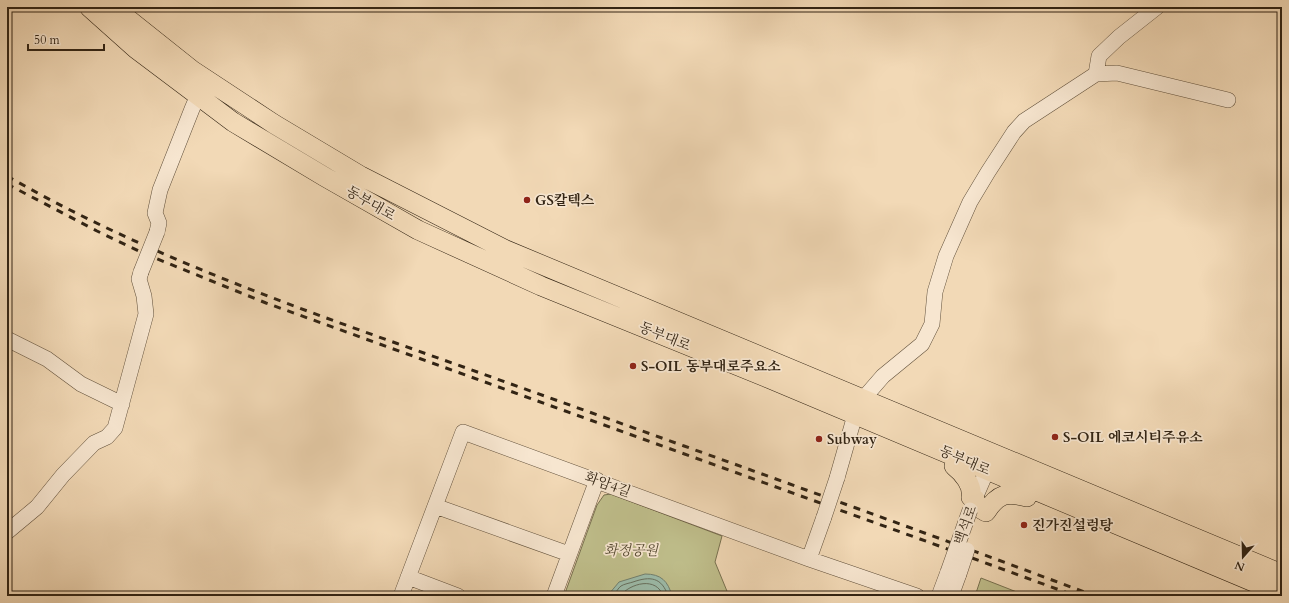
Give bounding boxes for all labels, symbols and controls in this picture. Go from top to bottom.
scale bar [28,26,104,52]
text: 50 m [34,32,61,48]
street label: 동부대로 [343,182,399,225]
place label: GS칼텍스 [535,191,595,210]
marker: GS칼텍스 [522,195,532,205]
street label: 동부대로 [636,318,694,356]
place label: S-OIL 동부대로주요소 [641,357,781,376]
marker: S-OIL 동부대로주요소 [628,361,638,371]
place label: S-OIL 에코시티주유소 [1063,428,1203,447]
place label: Subway [827,430,877,449]
marker: S-OIL 에코시티주유소 [1050,432,1060,442]
marker: Subway [814,434,824,444]
street label: 동부대로 [936,441,994,480]
street label: 화암4길 [582,467,634,502]
street label: 백석로 [950,502,981,547]
place label: 진가진설렁탕 [1032,516,1114,535]
marker: 진가진설렁탕 [1019,520,1029,530]
north arrow [1223,537,1263,577]
park label: 화정공원 [604,541,660,560]
text: N [1232,557,1247,575]

